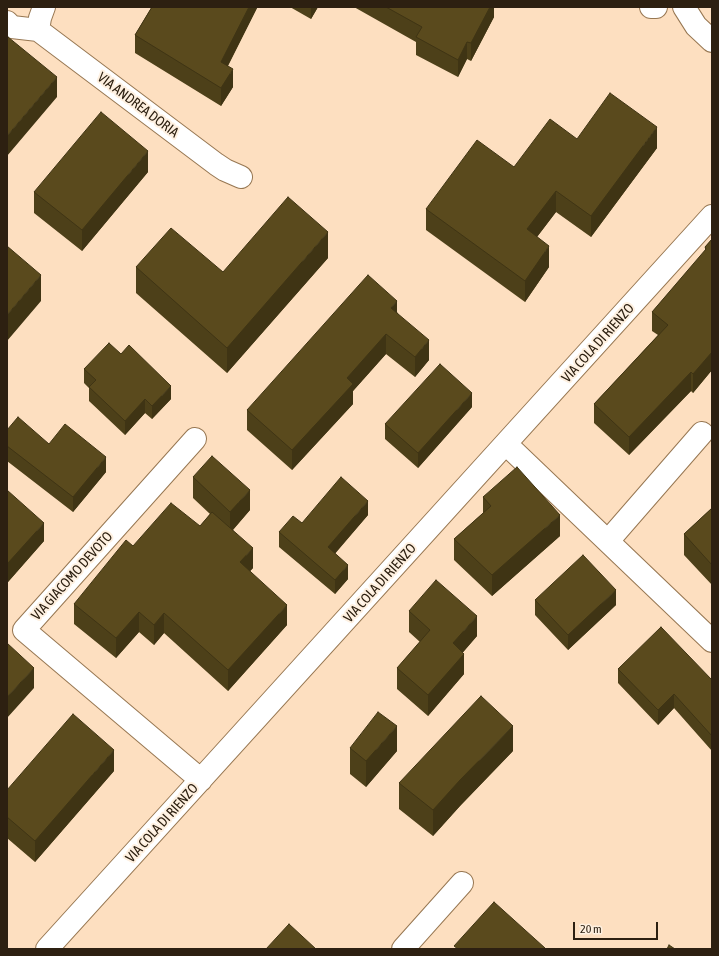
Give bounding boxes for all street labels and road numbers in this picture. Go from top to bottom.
street label: VIA ANDREA DORIA [94,69,182,141]
street label: VIA COLA DI RIENZO [558,300,638,386]
street label: VIA GIACOMO DEVOTO [28,528,116,624]
street label: VIA COLA DI RIENZO [340,540,420,626]
street label: VIA COLA DI RIENZO [122,780,202,866]

